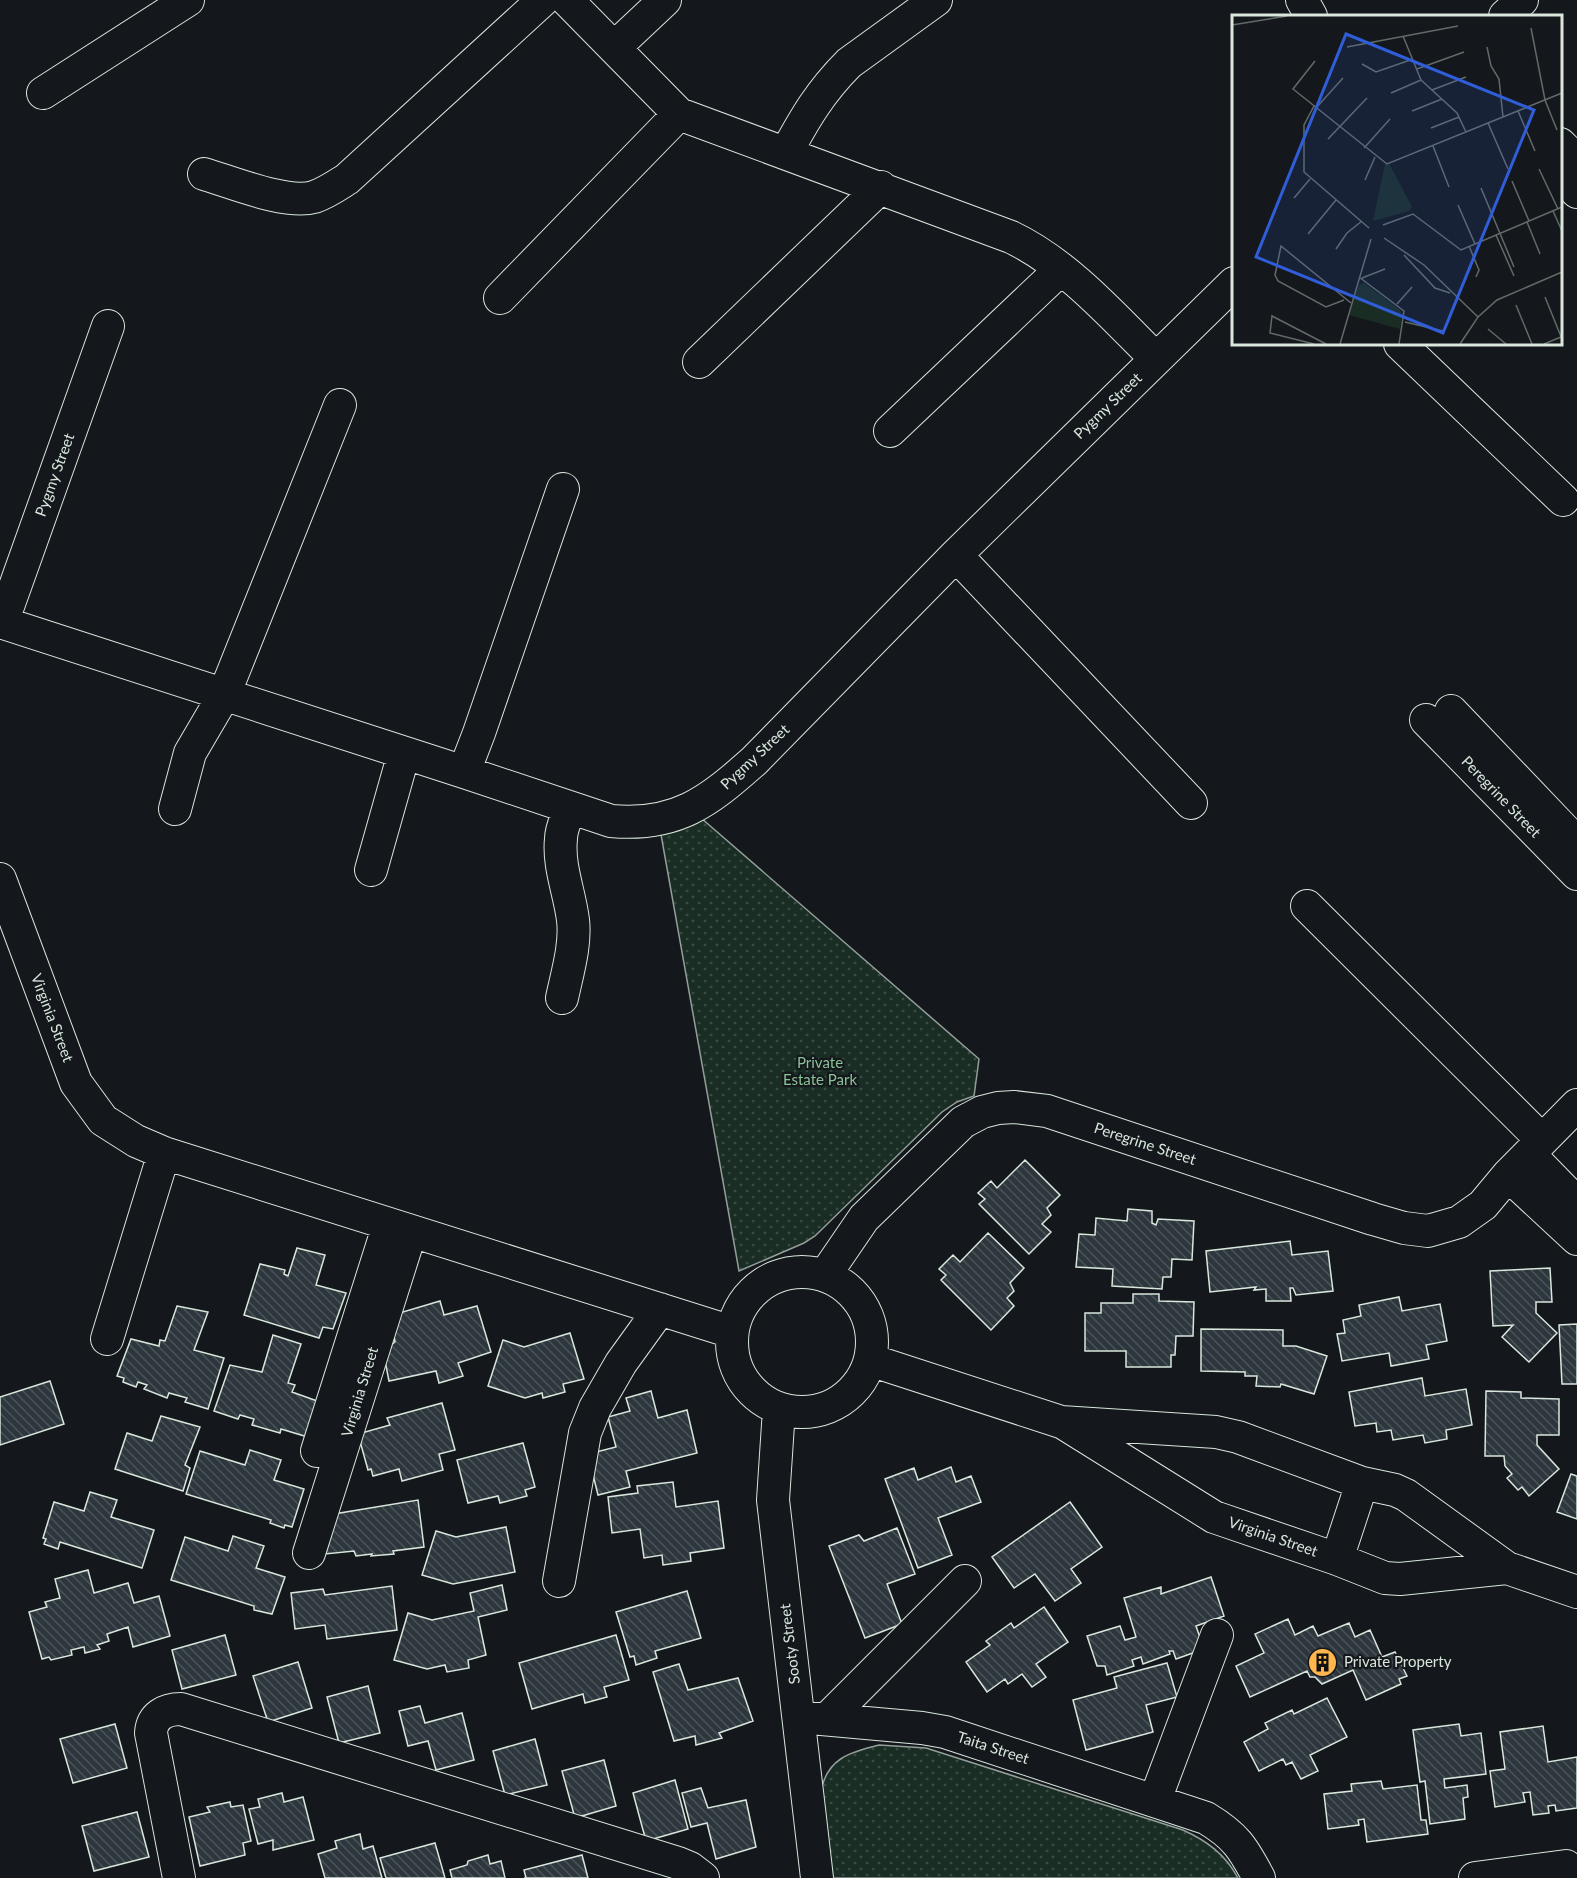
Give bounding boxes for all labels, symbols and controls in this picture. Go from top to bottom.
inset map [1232,15,1562,345]
street label: Pygmy Street [1070,368,1145,442]
street label: Pygmy Street [31,430,78,519]
street label: Pygmy Street [716,720,793,793]
street label: Peregrine Street [1458,752,1545,841]
street label: Virginia Street [28,971,78,1065]
park label: Private Estate Park [783,1053,857,1088]
street label: Peregrine Street [1092,1118,1199,1168]
street label: Virginia Street [337,1344,381,1439]
street label: Virginia Street [1226,1512,1321,1560]
street label: Sooty Street [775,1602,803,1685]
building icon: Private Property [1307,1646,1339,1678]
place label: Private Property [1344,1652,1452,1670]
street label: Taita Street [955,1727,1032,1767]

